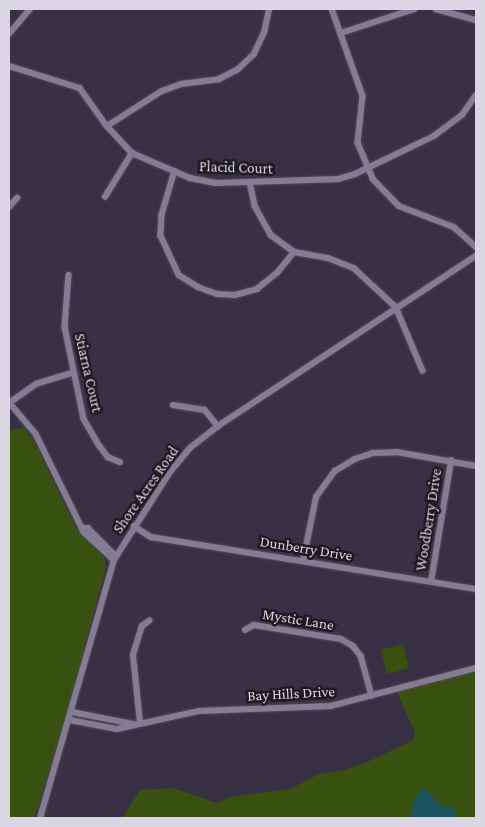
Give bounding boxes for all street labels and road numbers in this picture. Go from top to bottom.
street label: Placid Court [199,158,273,178]
street label: Stiarna Court [70,332,106,414]
street label: Shore Acres Road [109,443,183,537]
street label: Woodberry Drive [412,468,446,572]
street label: Dunberry Drive [258,533,354,565]
street label: Mystic Lane [261,605,335,635]
street label: Bay Hills Drive [247,683,335,705]

